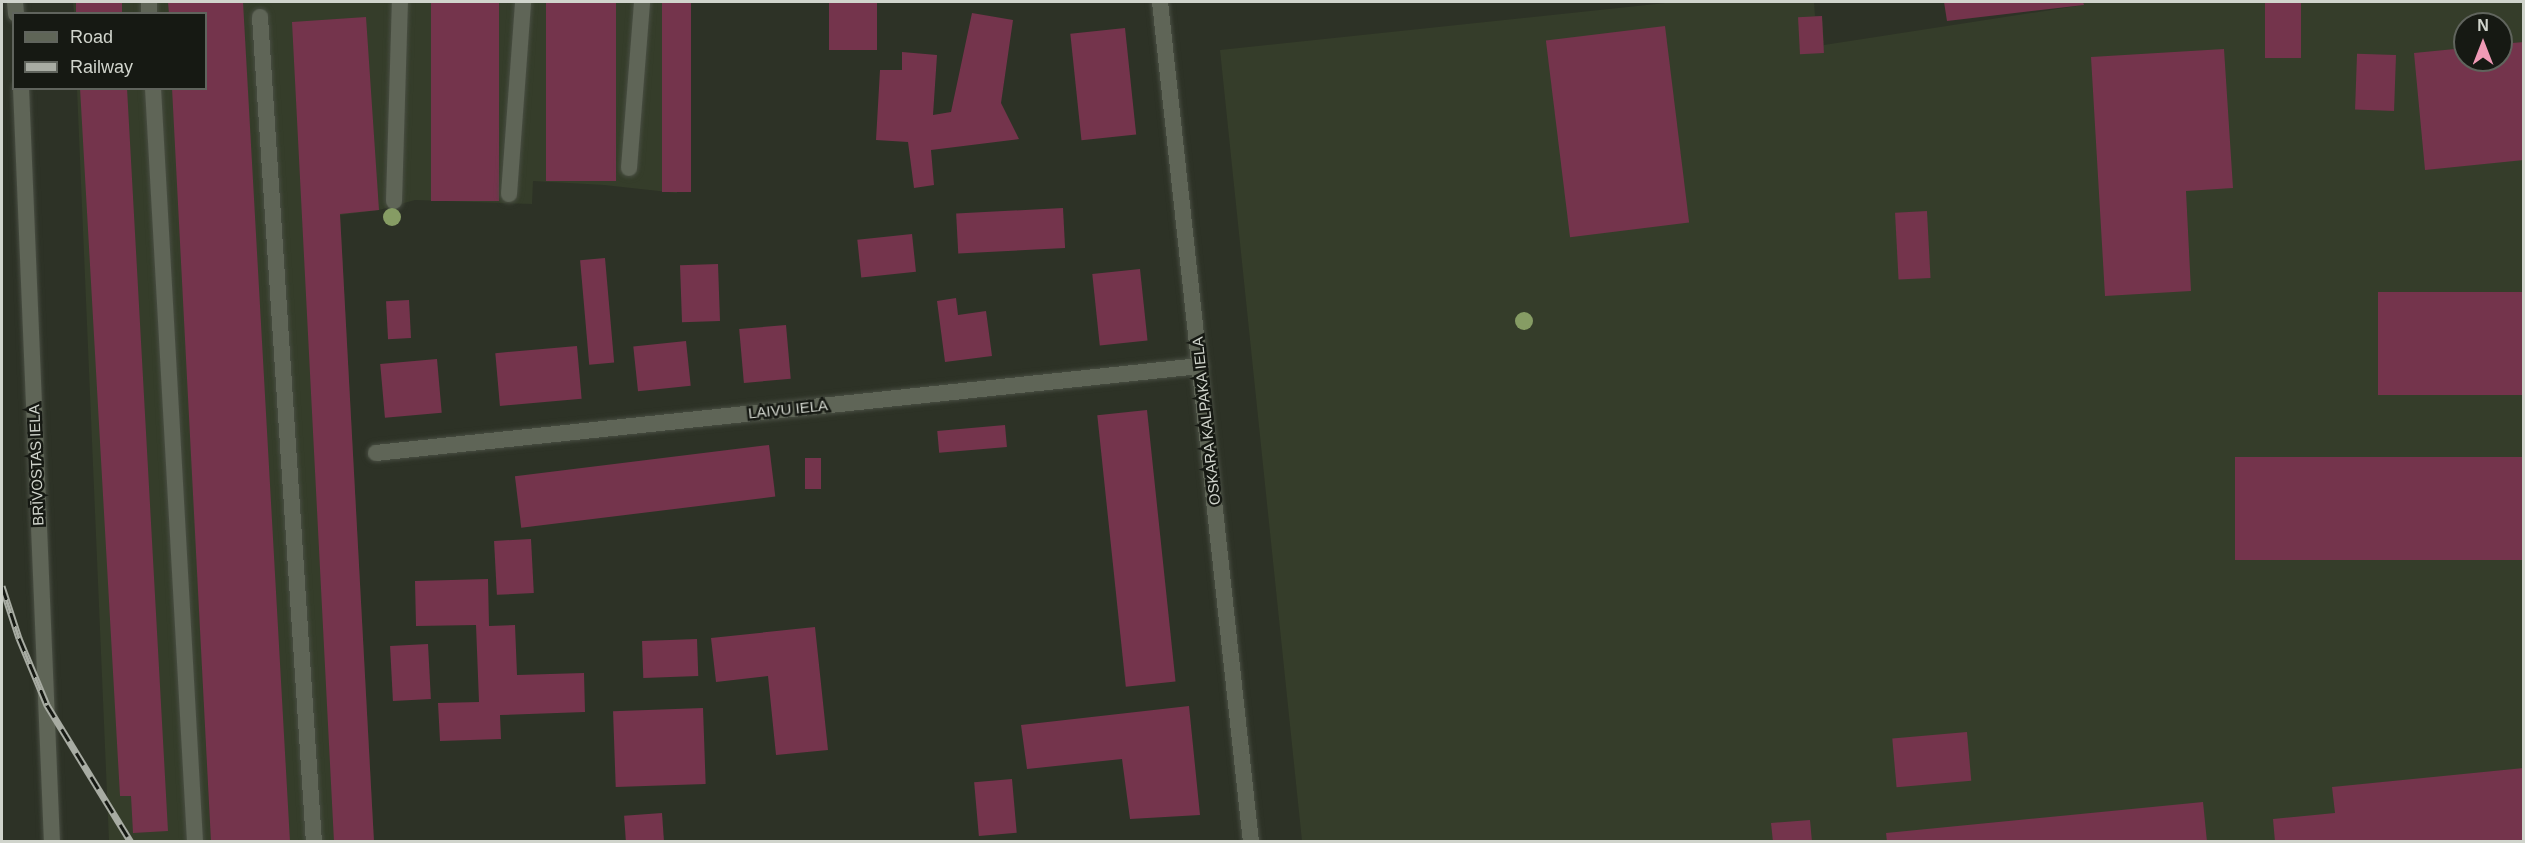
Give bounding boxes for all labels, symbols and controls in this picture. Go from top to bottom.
legend [12,12,207,90]
north arrow [2453,12,2513,72]
text: N [2477,17,2489,34]
text: Road [70,27,113,47]
text: Railway [70,57,133,77]
street label: OSKARA KALPAKA IELA [1188,335,1224,507]
street label: LAIVU IELA [747,396,829,422]
street label: BRĪVOSTAS IELA [25,404,47,526]

